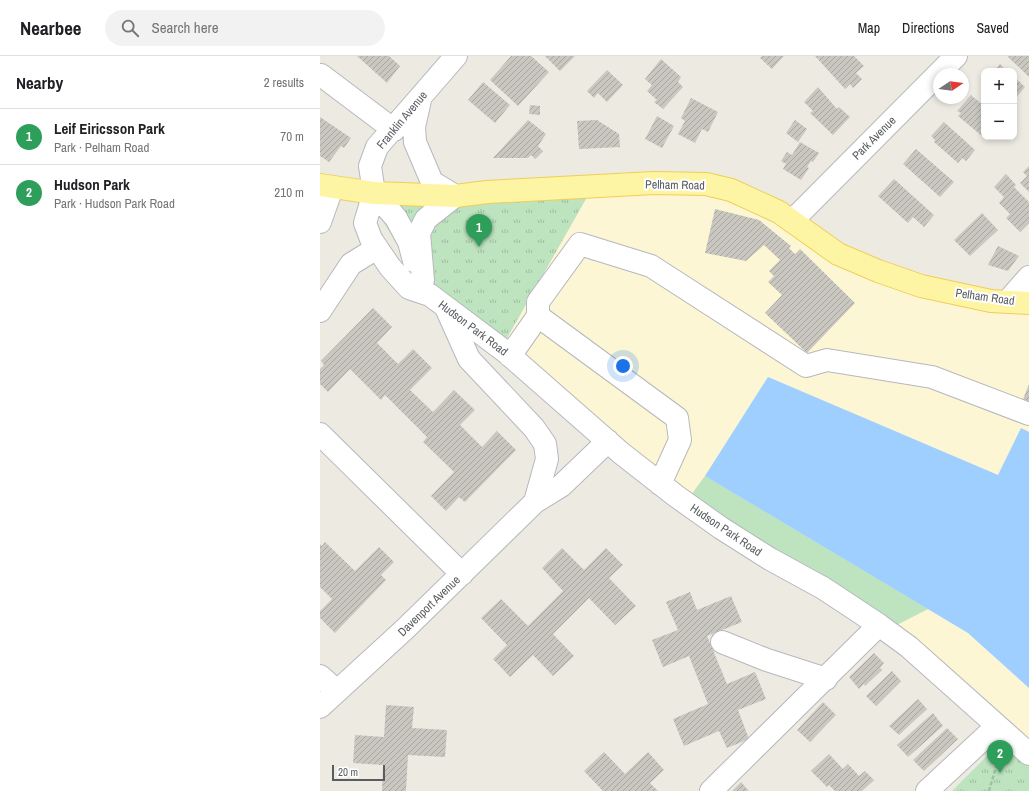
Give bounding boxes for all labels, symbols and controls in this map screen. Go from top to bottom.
search box [105,10,385,46]
text: Nearbee [20,15,81,41]
icon: search [119,17,141,39]
text: Search here [151,17,219,38]
text: Map [858,19,880,37]
text: Directions [902,19,954,37]
text: Saved [976,19,1009,37]
north arrow [933,68,969,104]
map controls [981,68,1017,140]
button: + [981,68,1017,104]
text: Nearby [16,71,63,94]
text: 2 results [264,74,304,91]
street label: Franklin Avenue [373,88,431,152]
button: − [981,104,1017,140]
street label: Park Avenue [849,113,899,163]
text: Leif Eiricsson Park [54,118,165,139]
text: 1 [26,128,32,145]
text: 70 m [280,128,304,145]
text: Park · Pelham Road [54,139,149,156]
text: Hudson Park [54,174,130,195]
street label: Pelham Road [645,176,705,194]
text: 2 [26,184,32,201]
text: 210 m [274,184,304,201]
text: Park · Hudson Park Road [54,195,175,212]
pin: 1 [466,214,492,247]
street label: Pelham Road [954,285,1016,309]
street label: Hudson Park Road [435,297,511,359]
your location [613,356,633,376]
street label: Hudson Park Road [687,500,765,560]
street label: Davenport Avenue [394,572,464,640]
pin: 2 [987,740,1013,773]
scale bar [332,763,385,782]
text: 20 m [338,765,358,779]

